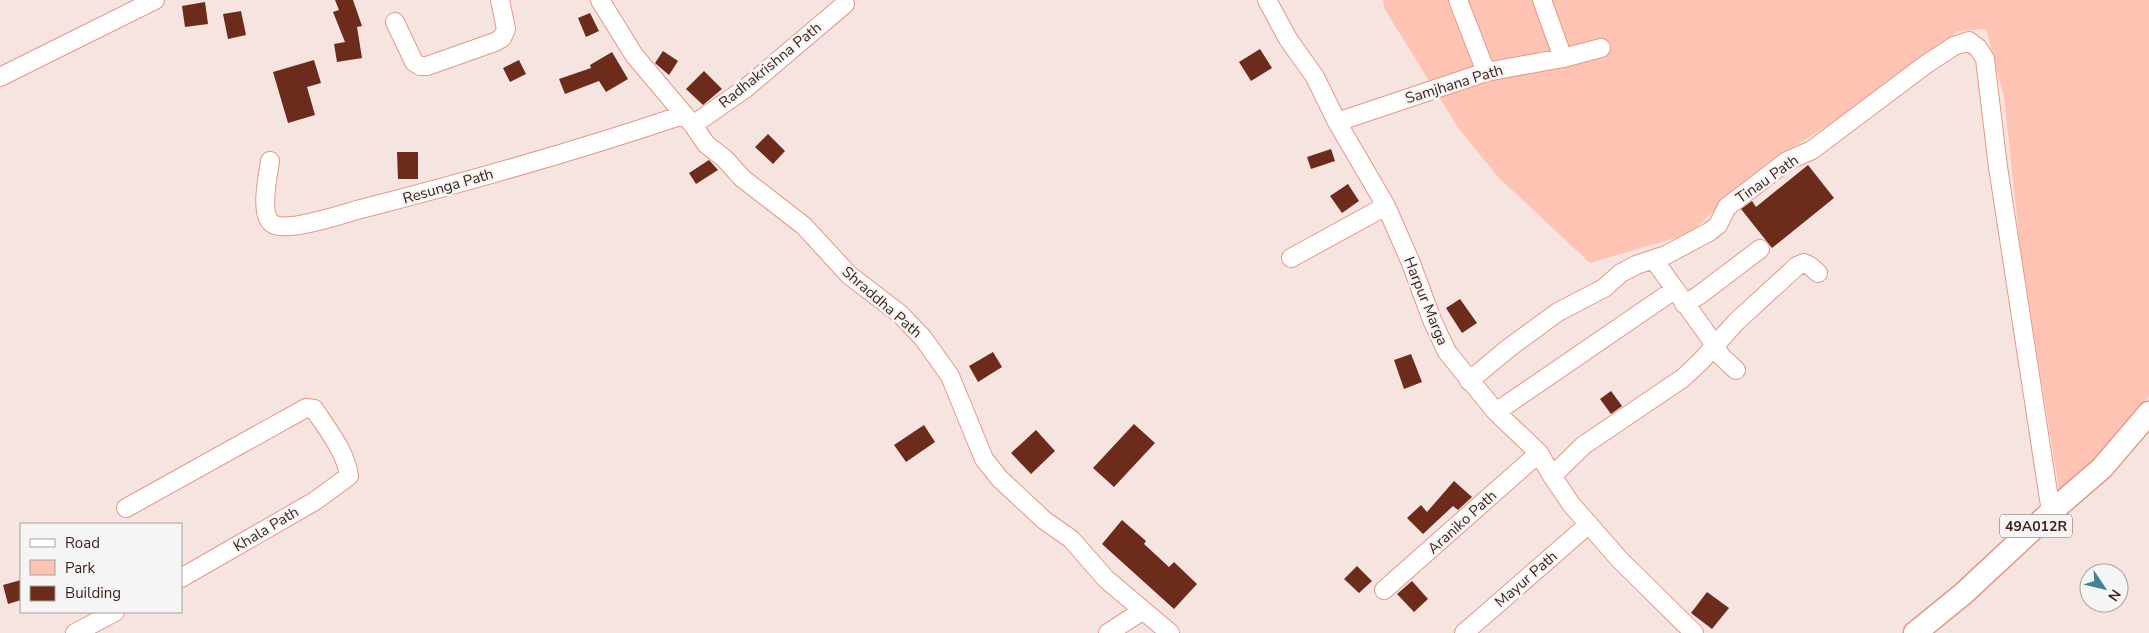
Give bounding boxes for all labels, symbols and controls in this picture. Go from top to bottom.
street label: Radhakrishna Path [715,17,825,113]
street label: Samjhana Path [1403,60,1505,108]
street label: Tinau Path [1732,150,1802,208]
street label: Resunga Path [400,164,496,208]
street label: Harpur Marga [1399,254,1453,348]
street label: Shraddha Path [838,262,926,342]
street label: Araniko Path [1423,486,1501,558]
street label: Khala Path [230,502,302,556]
road number: 49A012R [2000,514,2072,538]
legend [20,523,182,613]
text: Road [65,533,100,553]
street label: Mayur Path [1490,546,1562,612]
text: Park [65,558,95,578]
north arrow [2079,563,2129,613]
text: Building [65,583,121,603]
text: N [2103,585,2125,605]

